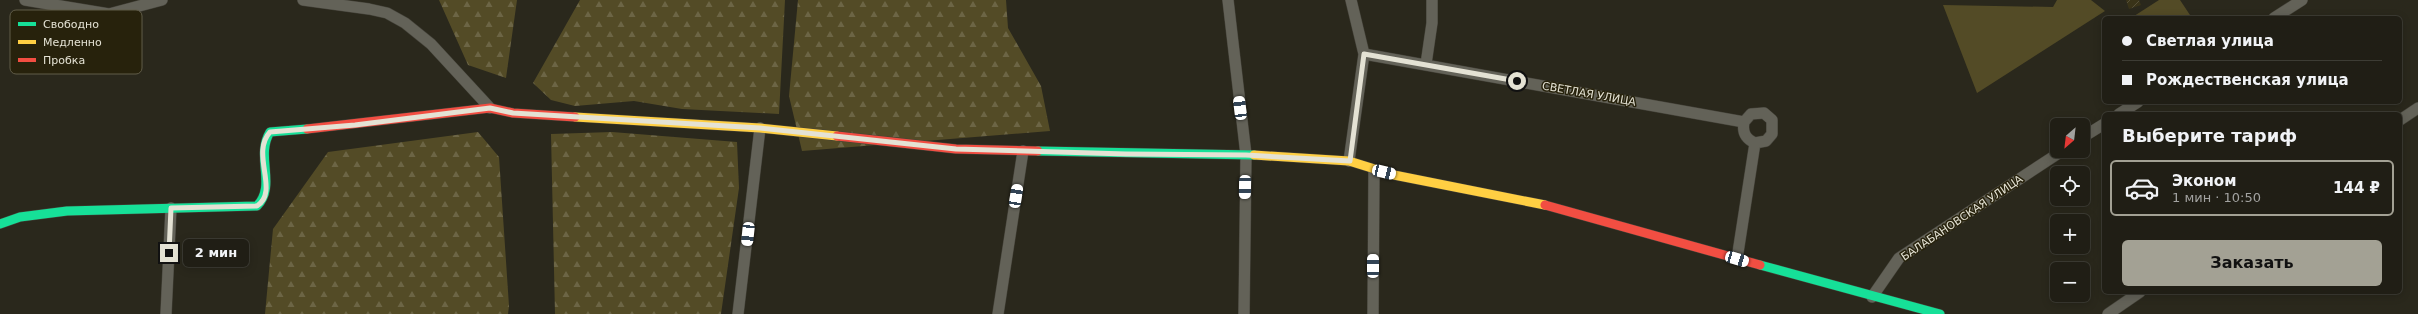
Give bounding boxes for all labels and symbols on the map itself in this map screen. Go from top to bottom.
legend [10,10,142,74]
text: Свободно [43,18,99,31]
text: Медленно [43,36,102,49]
text: Пробка [43,54,85,67]
route start [1508,72,1526,90]
street label: СВЕТЛАЯ УЛИЦА [1541,79,1637,109]
car [1233,95,1247,121]
north arrow [2050,118,2090,158]
car [1371,163,1397,181]
street label: БАЛАБАНОВСКАЯ УЛИЦА [1899,172,2026,264]
car [1239,175,1251,199]
car [1008,183,1024,209]
car [741,221,755,247]
callout: 2 мин [183,239,249,267]
route end [160,244,178,262]
car [1724,250,1750,268]
car [1367,254,1379,278]

